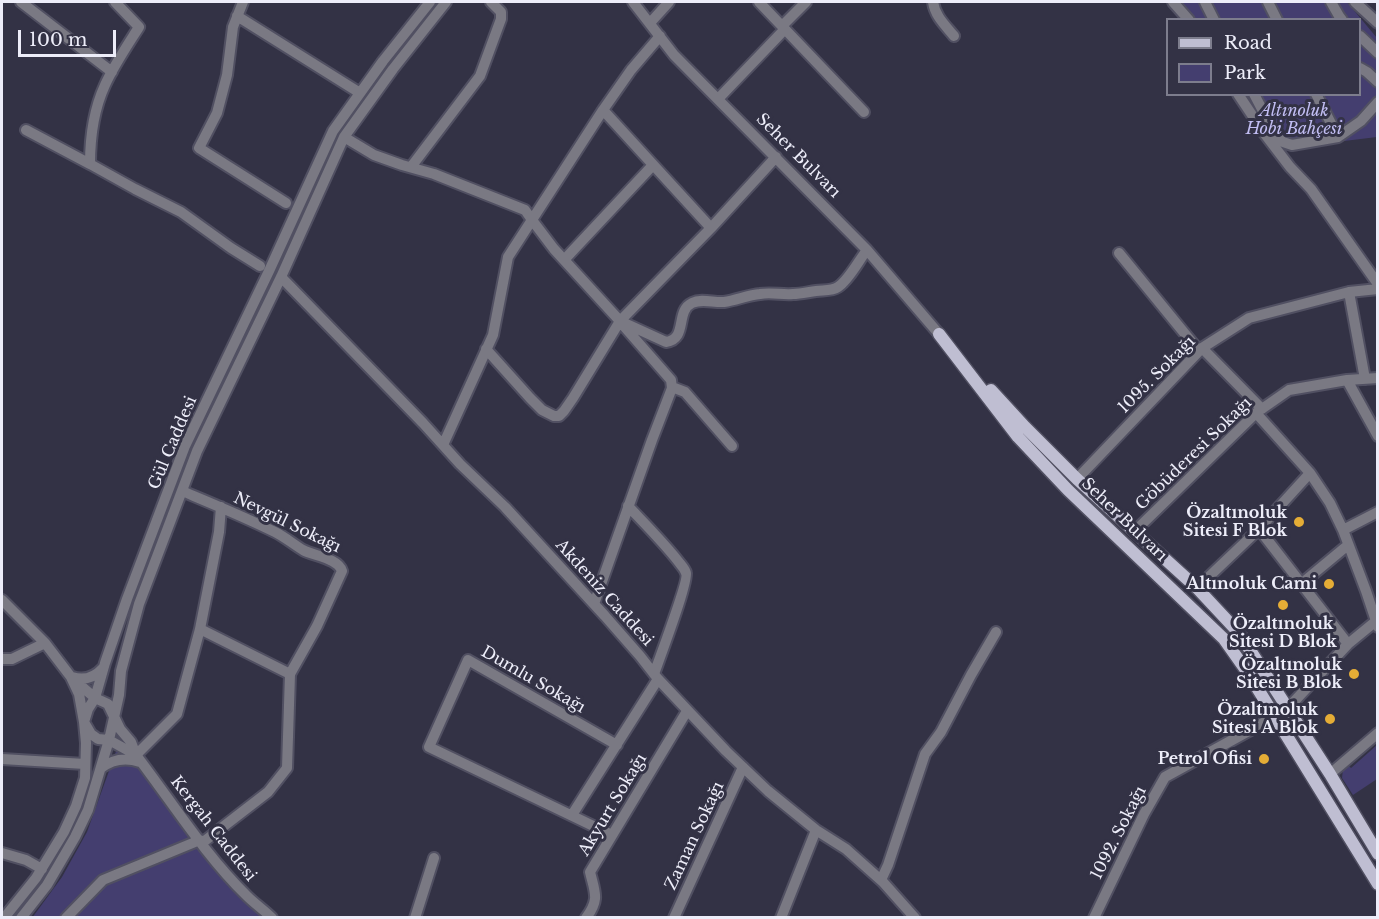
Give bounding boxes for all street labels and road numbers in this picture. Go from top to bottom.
street label: Seher Bulvarı [752,110,844,202]
street label: 1095. Sokağı [1114,332,1200,418]
street label: Gül Caddesi [145,393,201,493]
street label: Göbüderesi Sokağı [1132,394,1256,514]
street label: Seher Bulvarı [1077,474,1171,566]
street label: Nevgül Sokağı [230,489,344,557]
street label: Akdeniz Caddesi [551,536,657,650]
street label: Dumlu Sokağı [477,642,589,718]
street label: Akyurt Sokağı [575,750,651,860]
street label: Kergah Caddesi [166,773,260,885]
street label: Zaman Sokağı [661,779,729,893]
street label: 1092. Sokağı [1087,783,1151,883]

